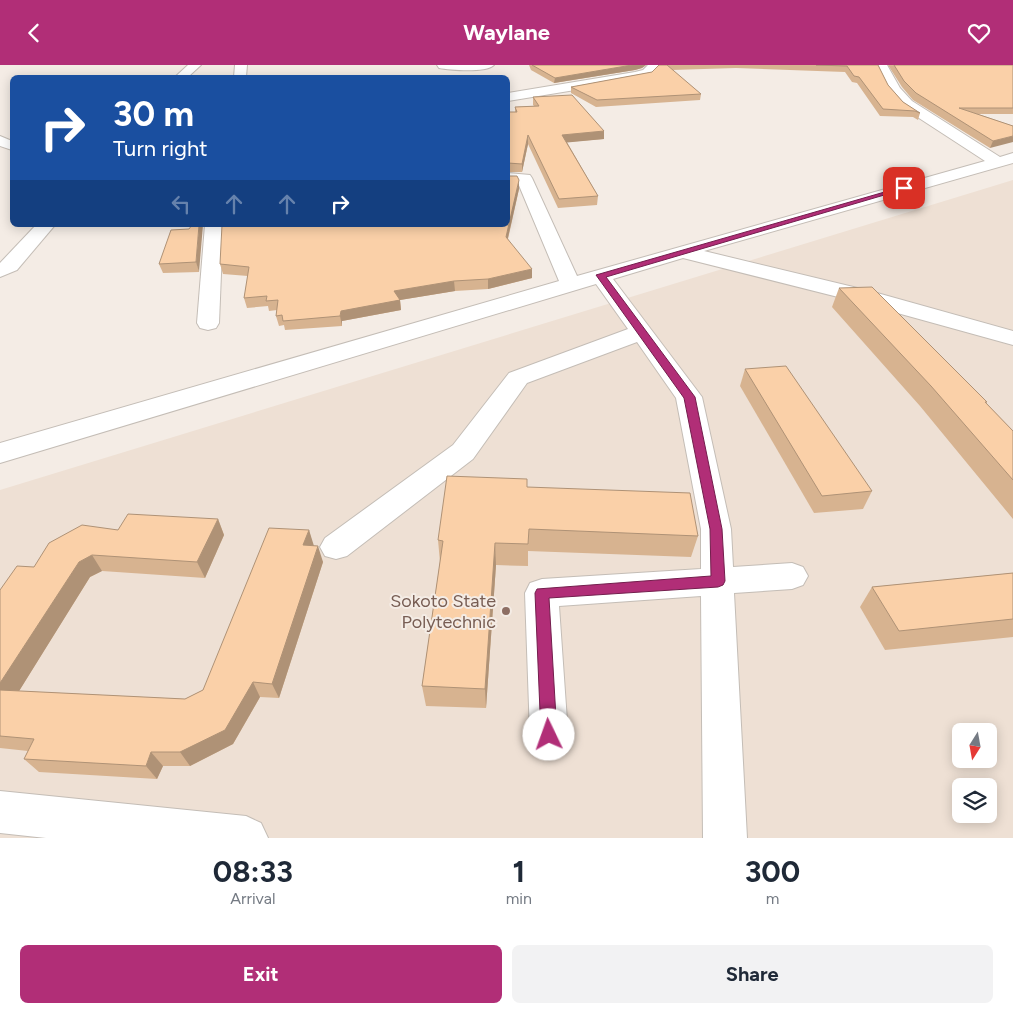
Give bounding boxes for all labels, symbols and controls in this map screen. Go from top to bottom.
icon: back [20,19,48,47]
text: Waylane [463,19,550,46]
icon: heart [965,19,993,47]
text: 30 m [113,93,194,135]
icon: right [30,95,95,160]
text: Turn right [113,135,208,162]
pin [883,167,925,209]
icon: arrive [890,174,918,202]
icon: left [167,190,195,218]
icon: ahead [220,190,248,218]
icon: ahead [273,190,301,218]
icon: right [326,190,354,218]
place label: Sokoto State Polytechnic [390,590,496,633]
marker: Sokoto State Polytechnic [500,605,512,617]
position arrow [522,708,574,760]
north arrow [952,723,998,767]
map controls [952,723,997,823]
button: layers [952,778,997,823]
text: 08:33 [213,853,293,890]
text: 1 [512,853,525,890]
text: 300 [745,853,800,890]
text: Arrival [230,889,275,908]
text: min [506,889,532,908]
text: m [766,889,779,908]
button: Exit [20,945,502,1003]
button: Share [512,945,993,1003]

